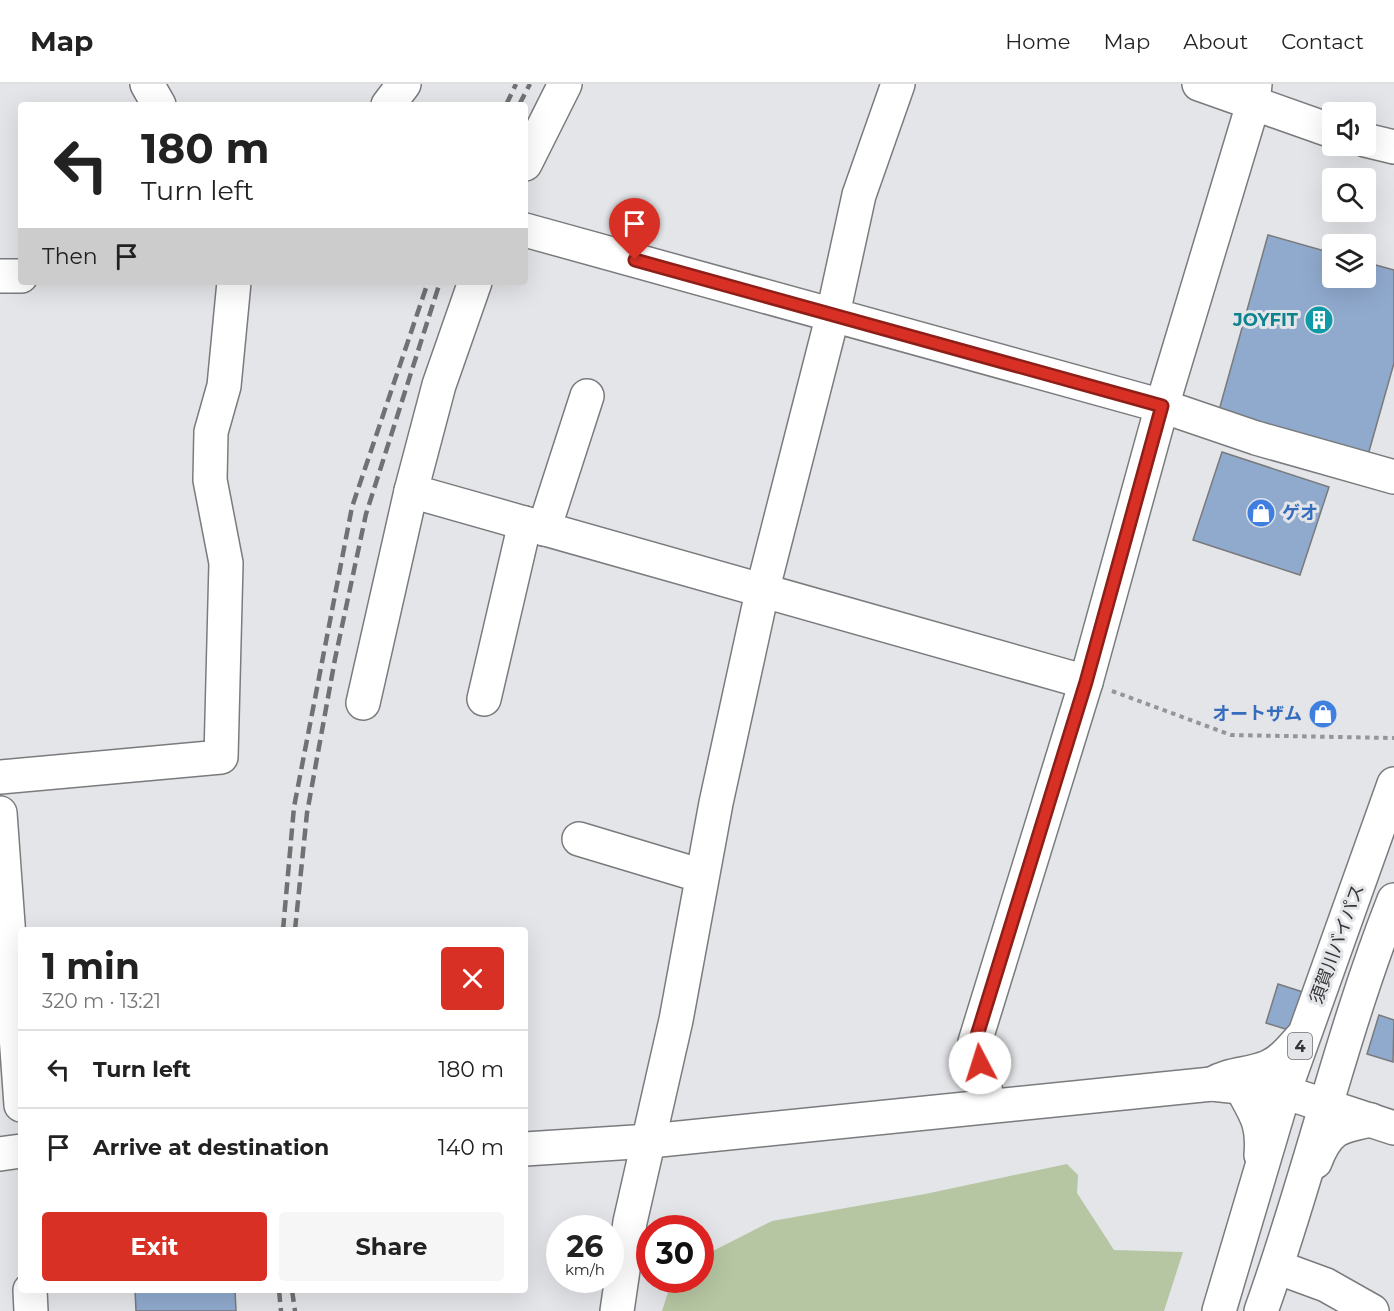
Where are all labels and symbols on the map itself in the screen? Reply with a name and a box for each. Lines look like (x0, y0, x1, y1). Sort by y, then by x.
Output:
pin (609, 198, 660, 260)
building icon: JOYFIT (1303, 304, 1335, 336)
place label: JOYFIT (1232, 309, 1299, 331)
shop icon: ゲオ (1245, 497, 1277, 529)
place label: ゲオ (1282, 502, 1318, 524)
shop icon: オートザム (1307, 698, 1339, 730)
place label: オートザム (1212, 703, 1302, 725)
street label: 須賀川バイパス (1305, 881, 1369, 1007)
position arrow (948, 1031, 1012, 1095)
road number: 4 (1288, 1033, 1312, 1059)
speed limit sign: 30 (636, 1215, 714, 1293)

